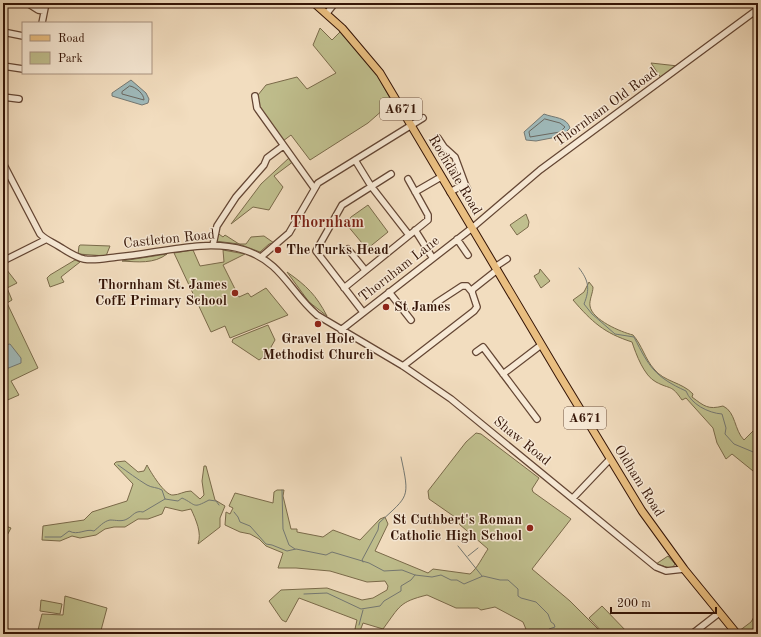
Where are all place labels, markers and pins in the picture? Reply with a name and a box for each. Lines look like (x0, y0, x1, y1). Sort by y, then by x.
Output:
place label: The Turks Head (286, 243, 389, 257)
marker: The Turks Head (273, 245, 283, 255)
place label: Thornham St. James CofE Primary School (95, 278, 227, 308)
marker: Thornham St. James CofE Primary School (230, 288, 240, 298)
place label: St James (394, 300, 450, 314)
marker: St James (381, 302, 391, 312)
marker: Gravel Hole Methodist Church (313, 319, 323, 329)
place label: Gravel Hole Methodist Church (262, 332, 374, 362)
place label: St Cuthbert's Roman Catholic High School (390, 513, 522, 543)
marker: St Cuthbert's Roman Catholic High School (525, 523, 535, 533)

